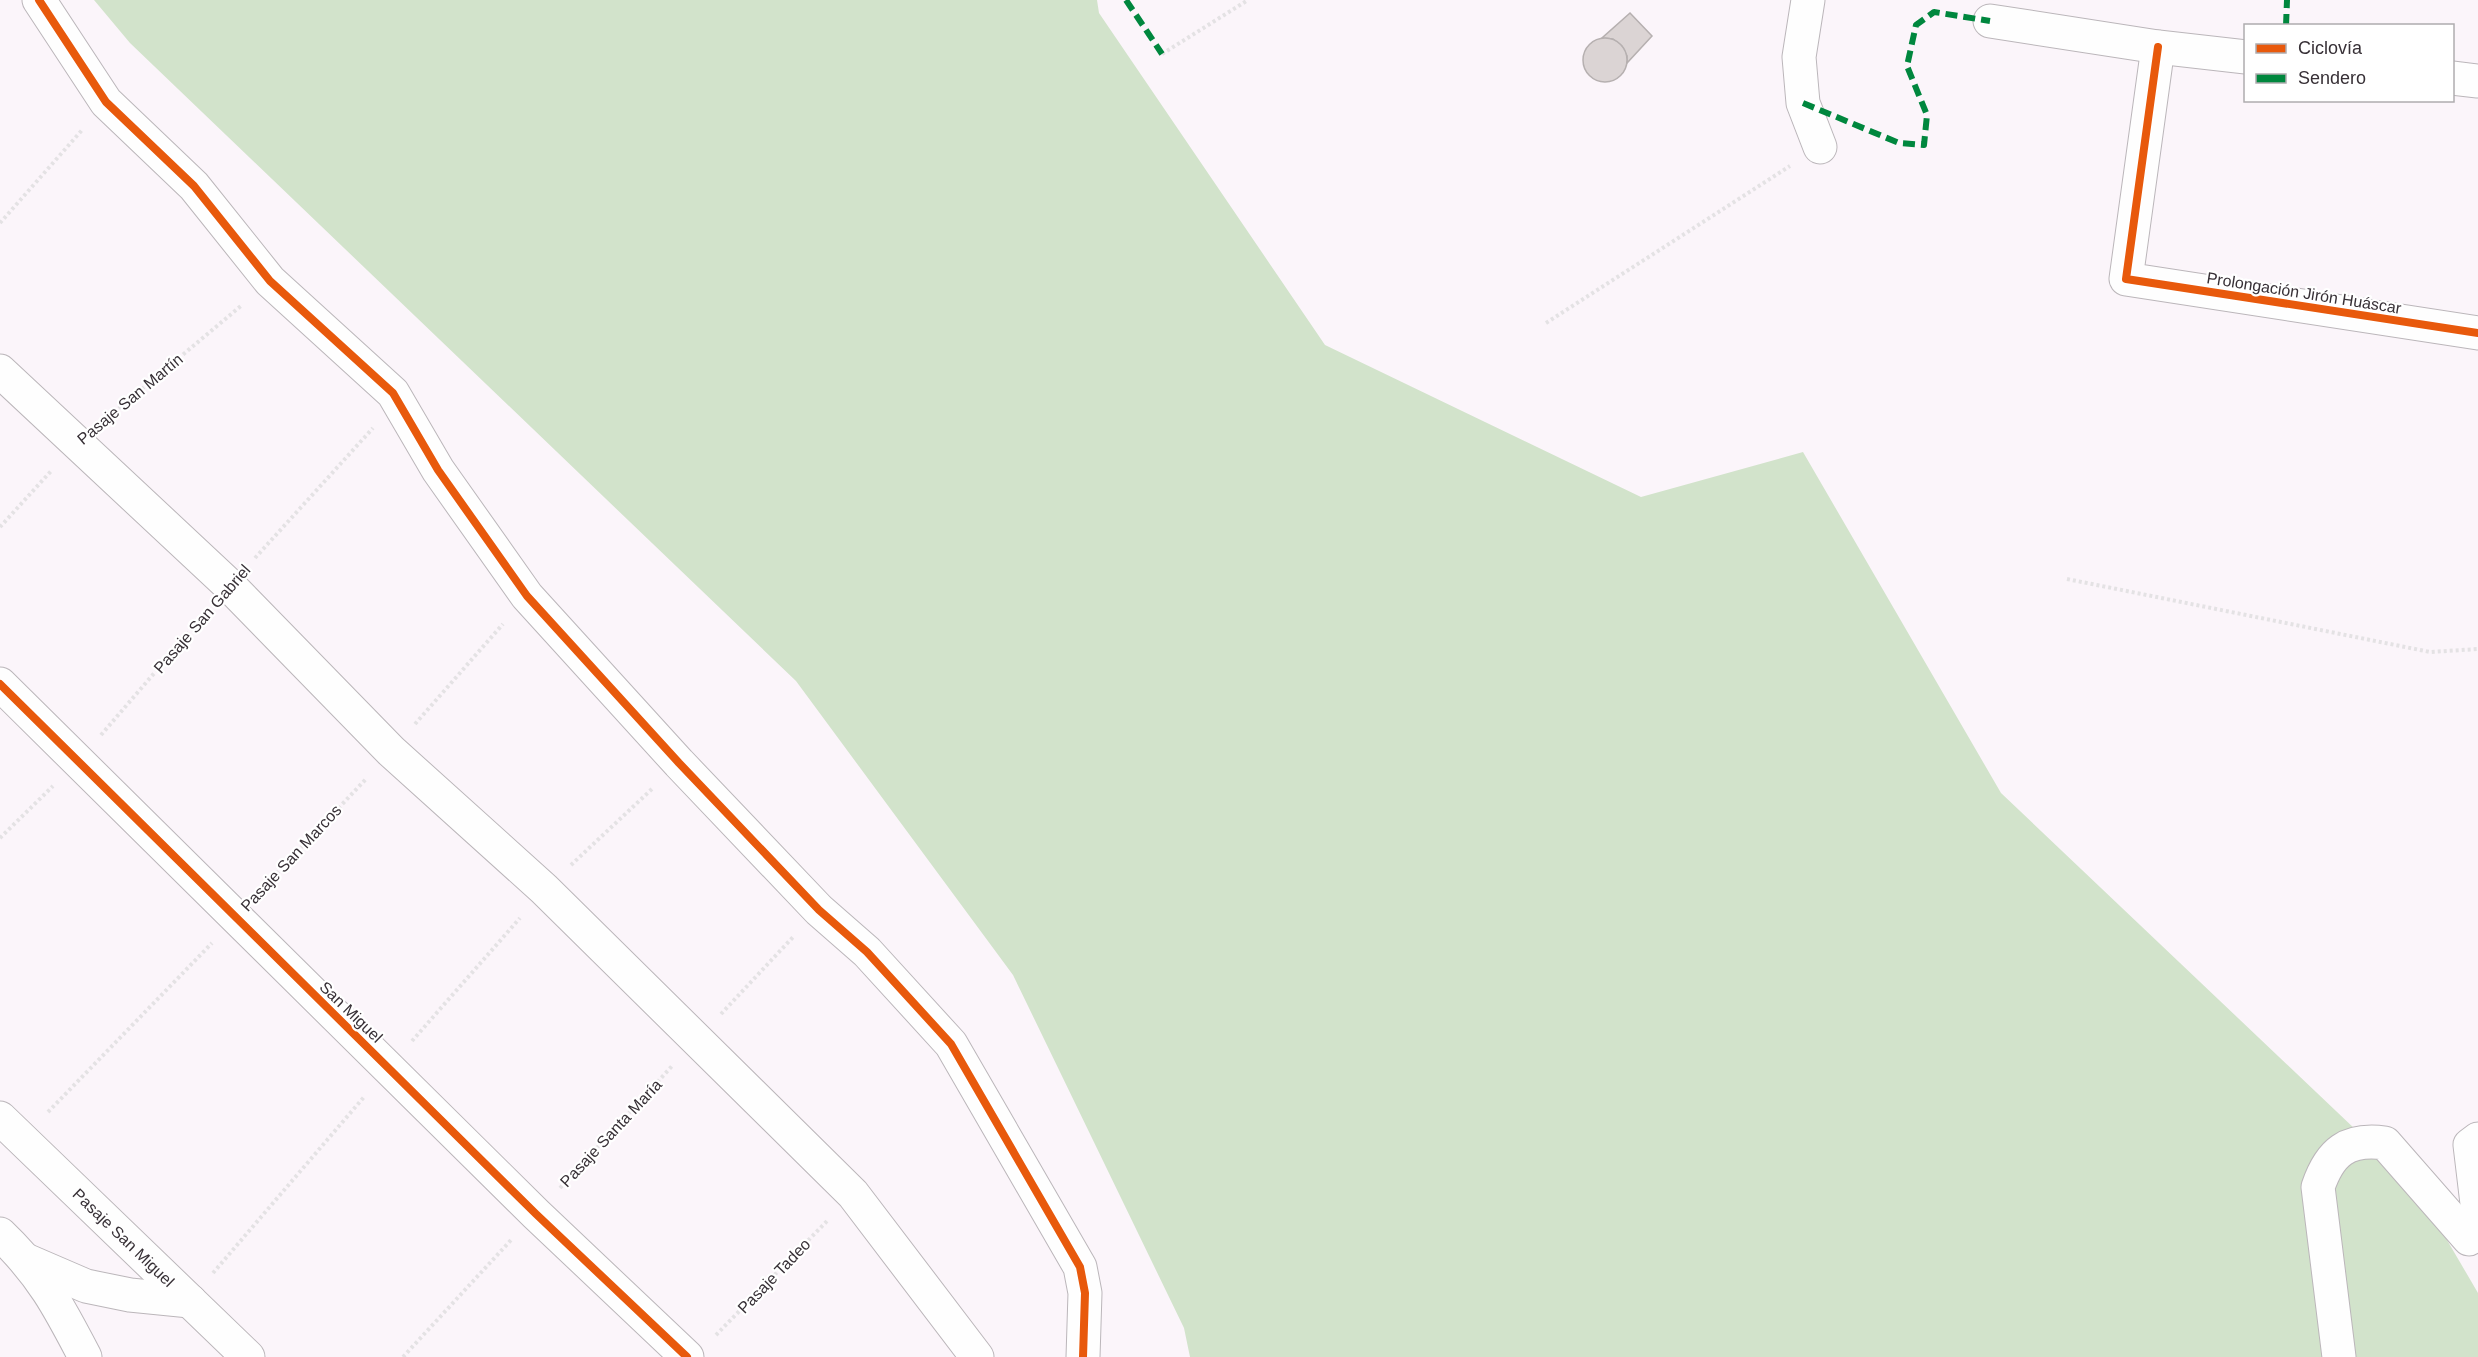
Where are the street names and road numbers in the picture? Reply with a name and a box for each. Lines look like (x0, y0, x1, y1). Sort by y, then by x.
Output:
street label: Prolongación Jirón Huáscar (2206, 269, 2403, 317)
street label: Pasaje San Martín (74, 350, 186, 448)
street label: Pasaje San Gabriel (150, 561, 254, 677)
street label: Pasaje San Marcos (237, 801, 345, 915)
street label: San Miguel (316, 978, 386, 1046)
street label: Pasaje Santa María (557, 1076, 665, 1190)
street label: Pasaje San Miguel (70, 1185, 178, 1290)
street label: Pasaje Tadeo (734, 1235, 814, 1317)

